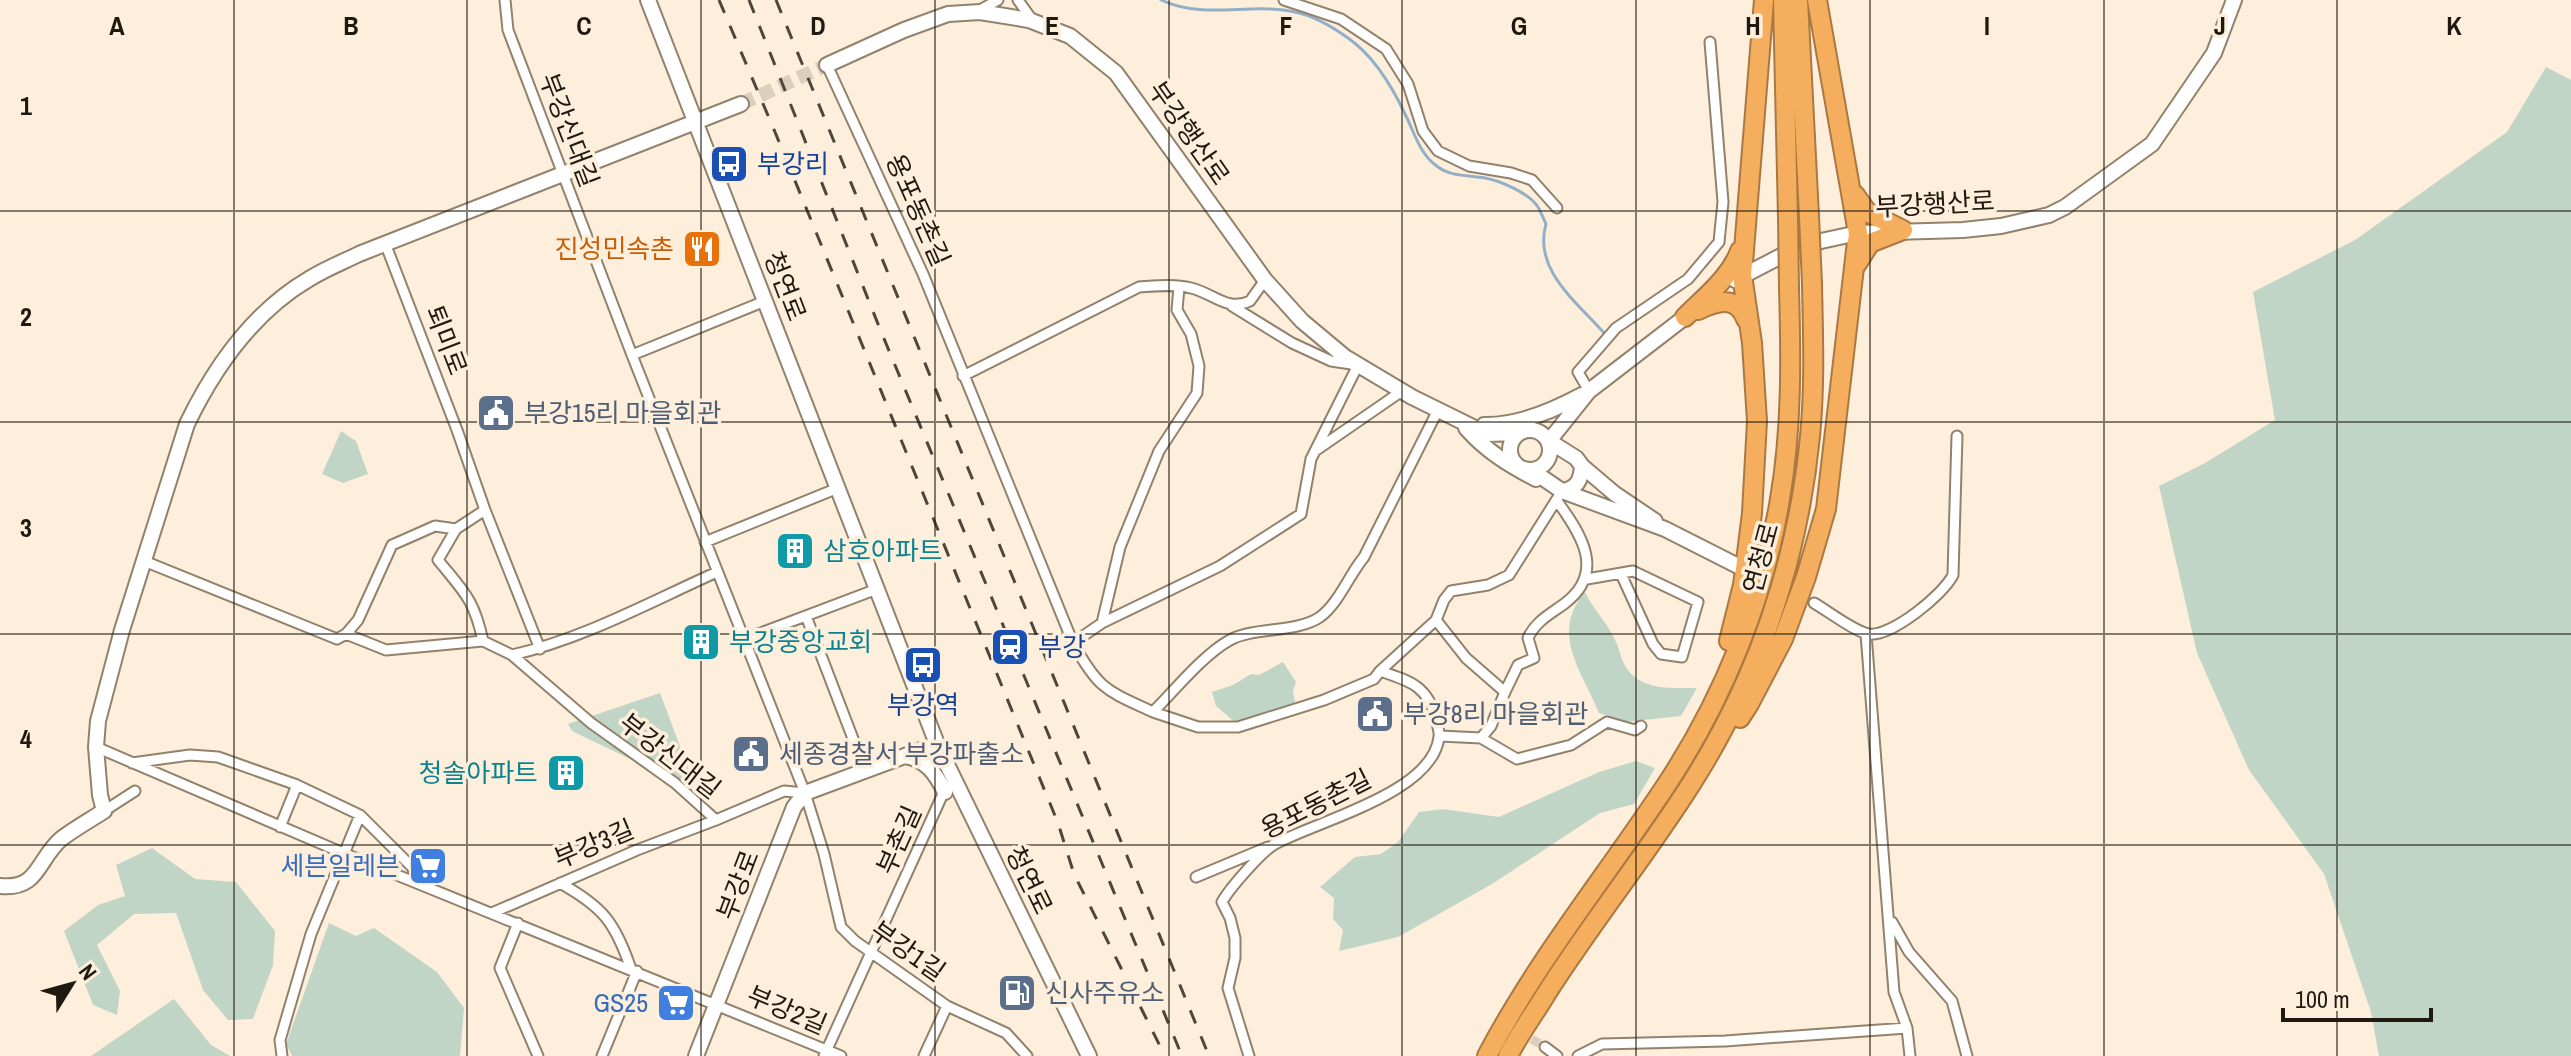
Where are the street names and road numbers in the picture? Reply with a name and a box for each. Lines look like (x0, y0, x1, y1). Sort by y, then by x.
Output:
street label: 부강신대길 (532, 68, 607, 192)
street label: 부강행산로 (1141, 74, 1238, 192)
street label: 용포동촌길 (878, 148, 959, 272)
street label: 부강행산로 (1874, 183, 1996, 224)
street label: 청연로 (756, 246, 815, 326)
street label: 퇴미로 (417, 300, 476, 380)
street label: 연청로 (1734, 519, 1787, 597)
street label: 부강신대길 (612, 705, 728, 806)
street label: 용포동촌길 (1255, 761, 1377, 846)
street label: 부촌길 (868, 800, 929, 880)
street label: 부강3길 (548, 811, 639, 876)
street label: 청연로 (998, 840, 1061, 920)
street label: 부강로 (708, 845, 767, 925)
street label: 부강1길 (864, 912, 953, 989)
street label: 부강2길 (742, 977, 833, 1042)

